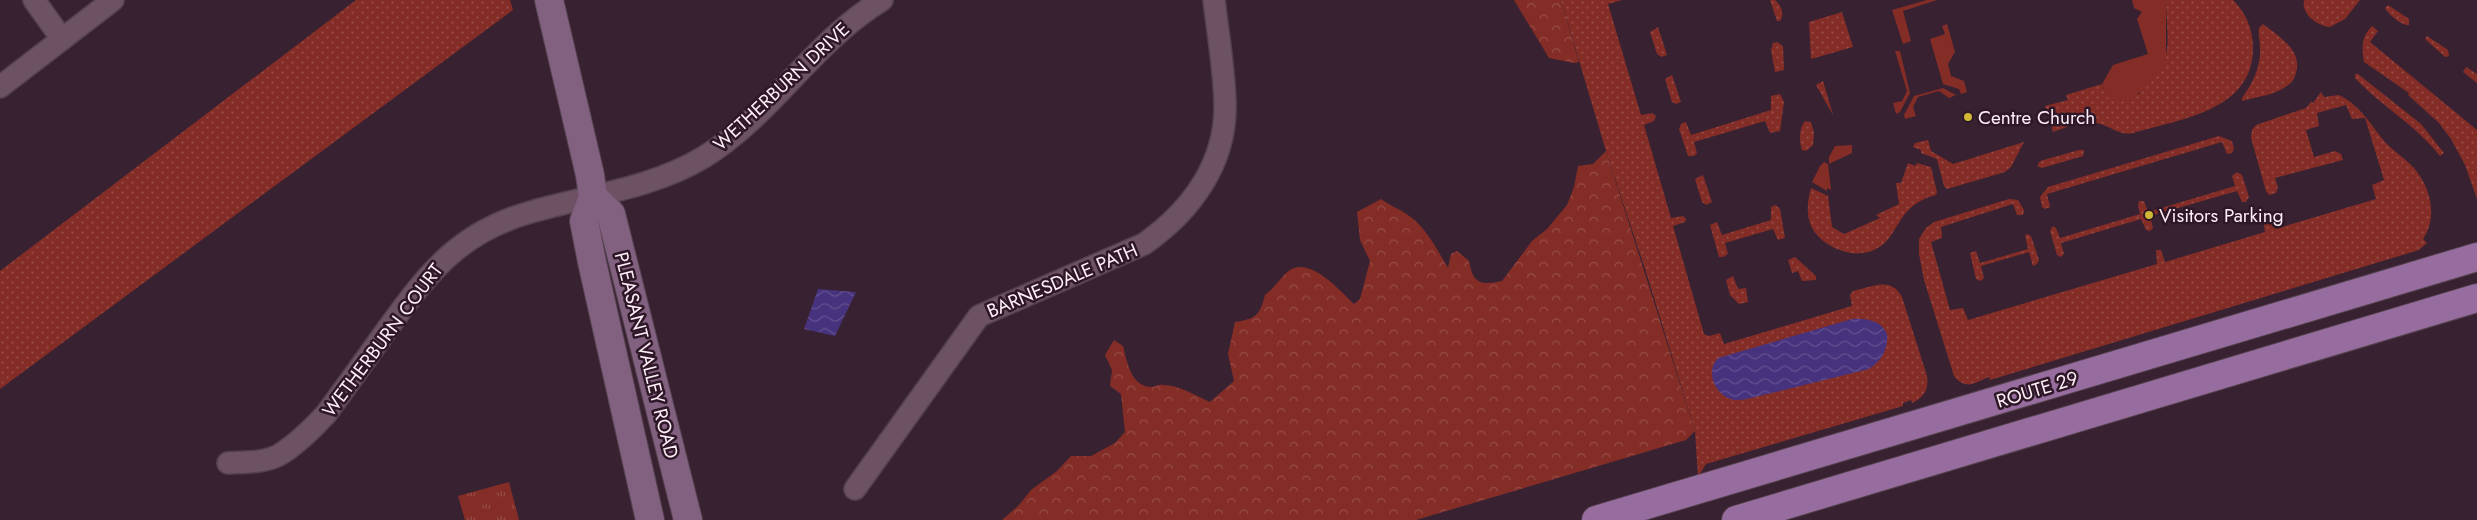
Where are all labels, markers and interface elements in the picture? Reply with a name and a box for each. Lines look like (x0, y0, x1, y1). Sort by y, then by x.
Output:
street label: WETHERBURN DRIVE (707, 16, 855, 157)
place label: Centre Church (1978, 104, 2095, 131)
marker: Centre Church (1962, 111, 1974, 123)
place label: Visitors Parking (2159, 202, 2284, 229)
marker: Visitors Parking (2143, 209, 2155, 221)
street label: BARNESDALE PATH (983, 237, 1142, 324)
street label: PLEASANT VALLEY ROAD (608, 249, 685, 461)
street label: WETHERBURN COURT (316, 258, 449, 423)
street label: ROUTE 29 (1993, 364, 2081, 415)

